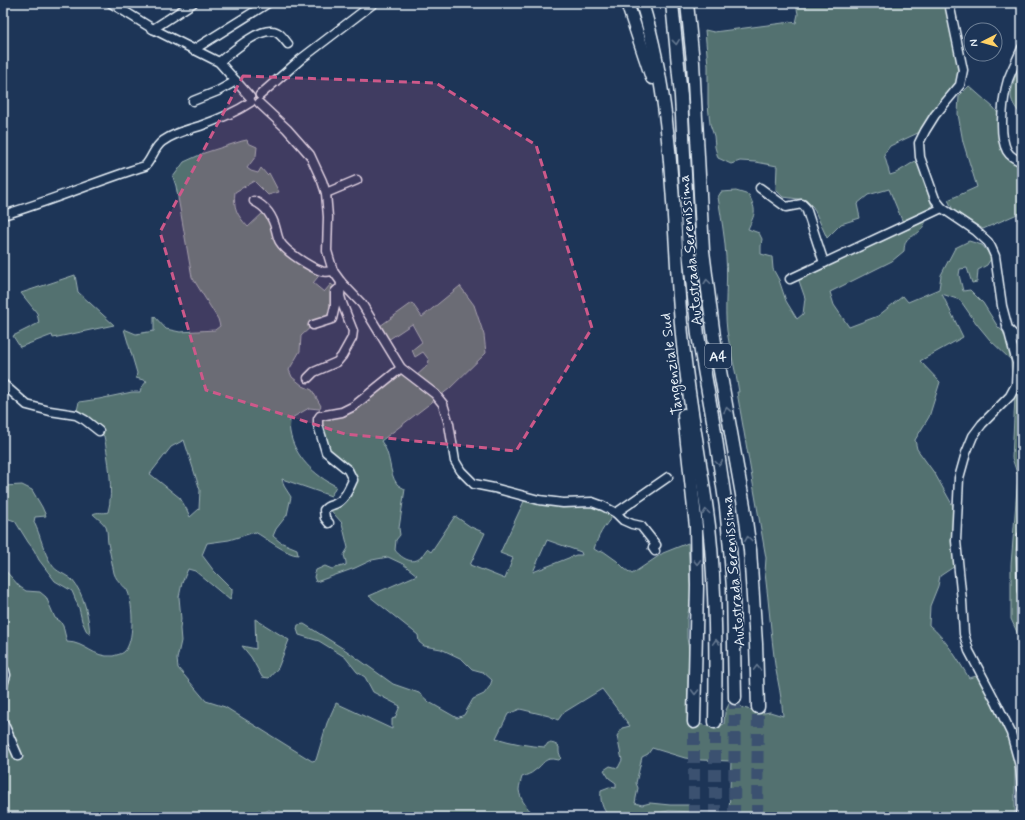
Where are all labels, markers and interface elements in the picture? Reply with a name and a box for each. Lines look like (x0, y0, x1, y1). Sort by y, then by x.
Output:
north arrow (963, 22, 1003, 62)
one-way arrow (671, 39, 680, 45)
text: N (967, 39, 981, 47)
street label: Autostrada Serenissima (674, 173, 708, 326)
one-way arrow (703, 279, 712, 285)
street label: Tangenziale Sud (656, 312, 689, 416)
road number: A4 (705, 344, 731, 368)
one-way arrow (723, 407, 732, 414)
one-way arrow (714, 460, 723, 466)
street label: Autostrada Serenissima (717, 494, 751, 647)
one-way arrow (702, 509, 711, 515)
one-way arrow (744, 536, 753, 542)
one-way arrow (693, 559, 701, 565)
one-way arrow (712, 638, 720, 644)
one-way arrow (753, 665, 761, 671)
one-way arrow (691, 689, 699, 695)

